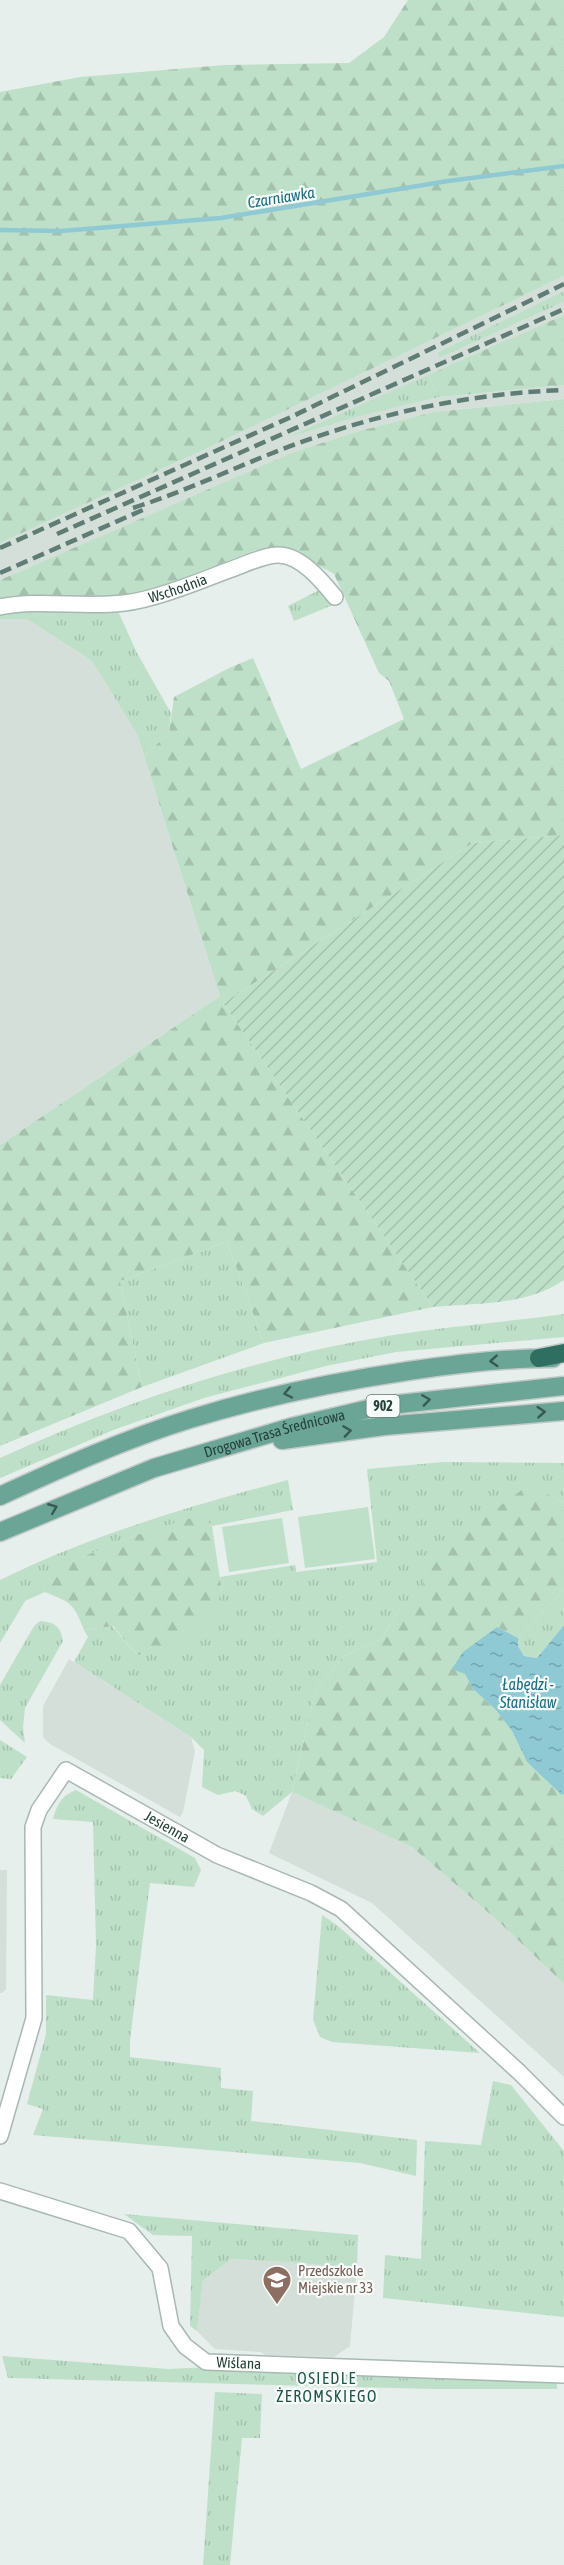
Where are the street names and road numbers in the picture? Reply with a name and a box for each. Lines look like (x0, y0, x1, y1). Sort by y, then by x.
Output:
street label: Wschodnia (146, 570, 209, 606)
road number: 902 (366, 1395, 400, 1417)
street label: Drogowa Trasa Średnicowa (202, 1406, 346, 1461)
street label: Jesienna (142, 1807, 193, 1846)
street label: Wiślana (216, 2353, 262, 2372)

